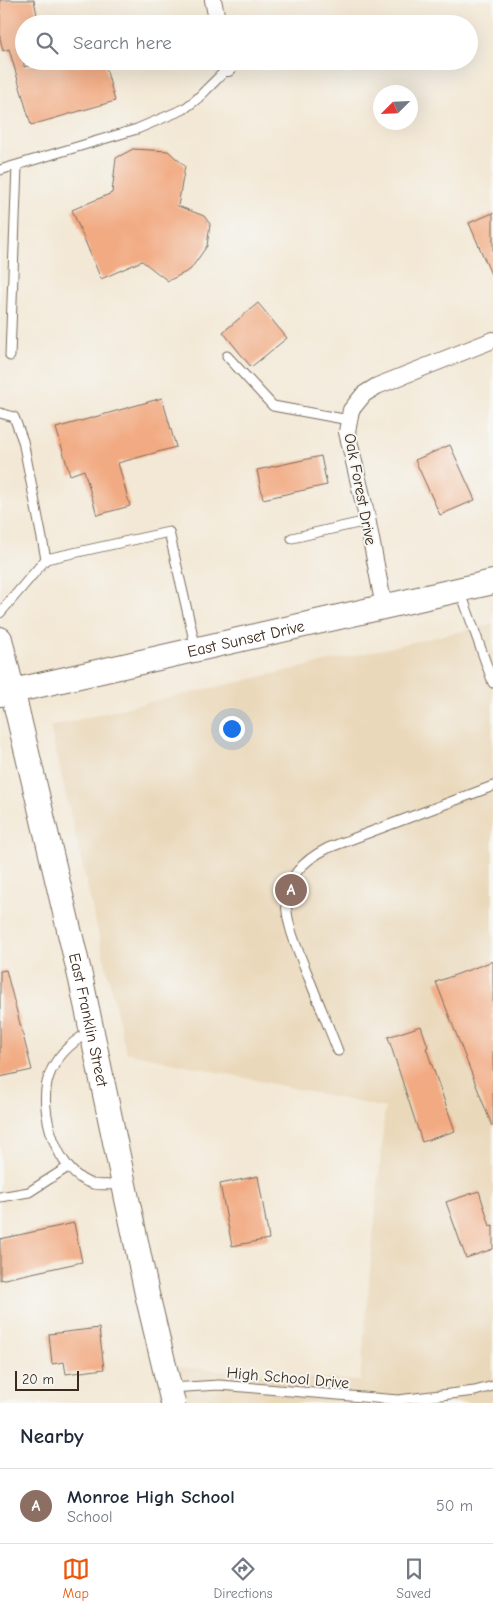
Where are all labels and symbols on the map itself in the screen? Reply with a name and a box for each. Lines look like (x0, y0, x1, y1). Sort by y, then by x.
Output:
north arrow (373, 85, 418, 130)
street label: Oak Forest Drive (340, 432, 380, 547)
street label: East Sunset Drive (186, 617, 306, 661)
your location (219, 716, 245, 742)
pin: A (275, 871, 307, 909)
street label: East Franklin Street (65, 951, 111, 1089)
street label: High School Drive (226, 1364, 350, 1392)
scale bar (15, 1368, 79, 1391)

